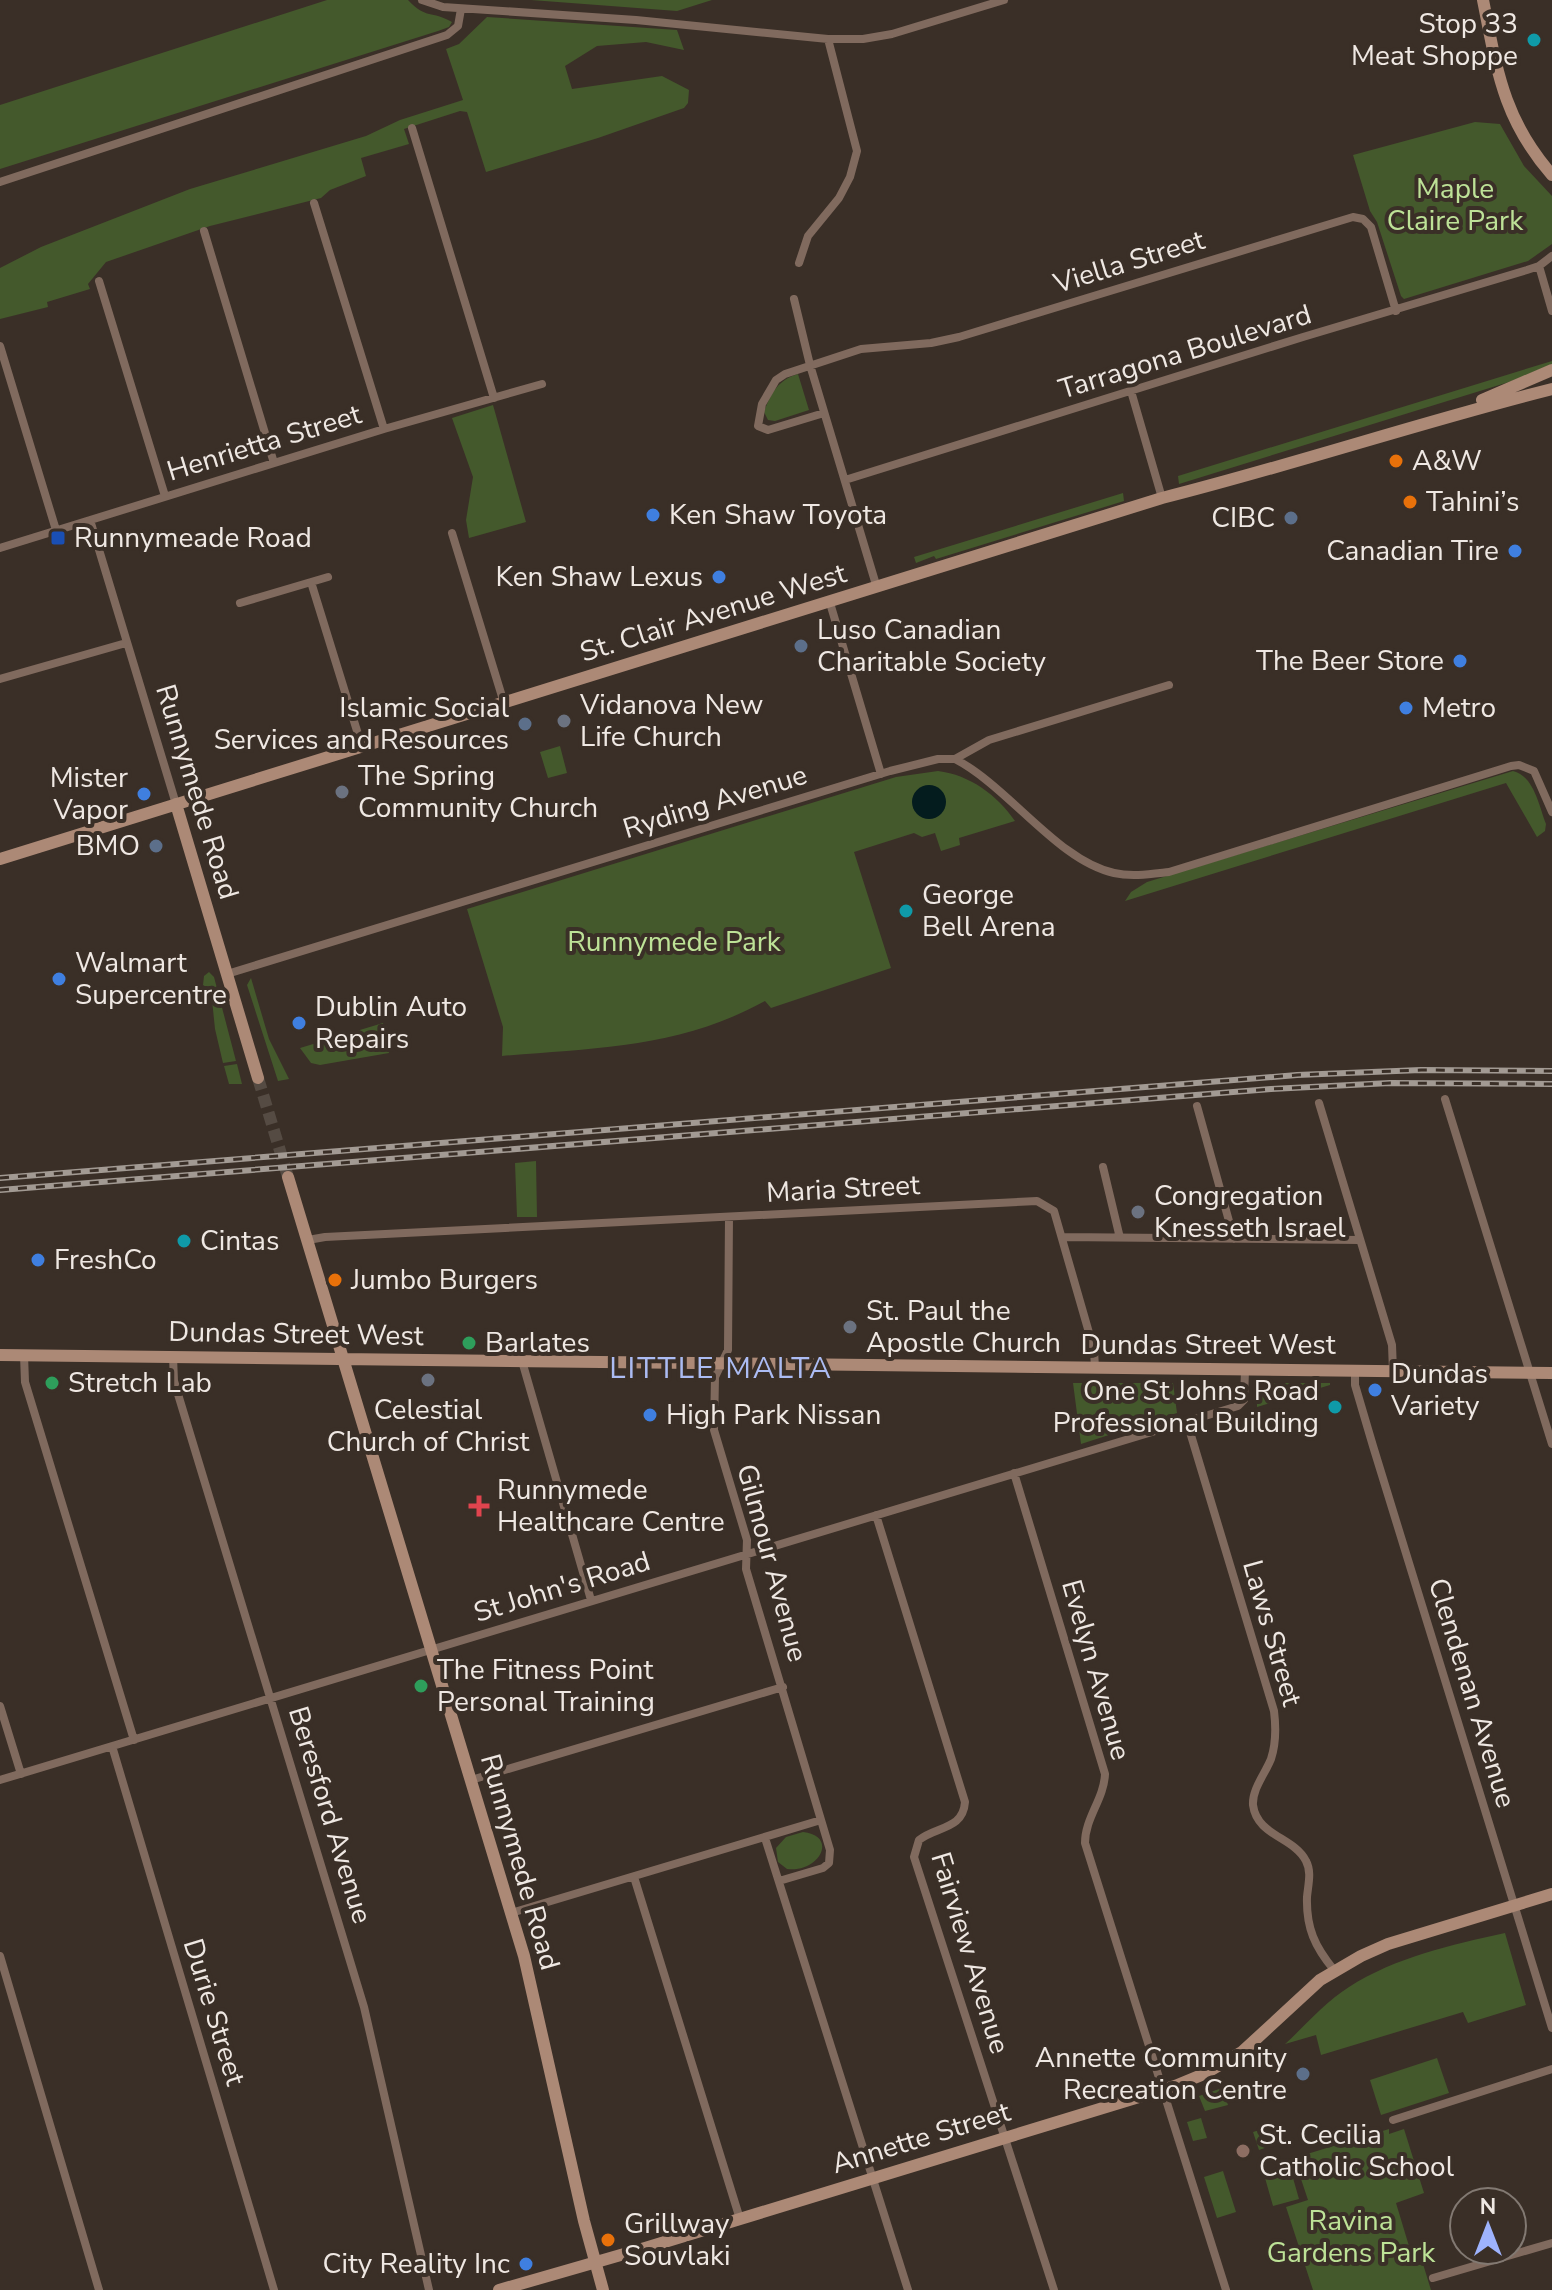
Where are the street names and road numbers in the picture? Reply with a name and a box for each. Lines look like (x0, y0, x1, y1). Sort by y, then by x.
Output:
street label: Viella Street (1048, 221, 1209, 303)
street label: Tarragona Boulevard (1054, 295, 1316, 409)
street label: Henrietta Street (162, 395, 366, 491)
street label: St. Clair Avenue West (575, 554, 851, 672)
street label: Runnymede Road (146, 680, 248, 904)
street label: Ryding Avenue (618, 756, 812, 848)
street label: Maria Street (765, 1166, 921, 1212)
street label: Dundas Street West (168, 1313, 424, 1355)
street label: Dundas Street West (1080, 1326, 1336, 1364)
street label: Gilmour Avenue (727, 1460, 817, 1666)
street label: St John's Road (469, 1542, 655, 1632)
street label: Laws Street (1233, 1556, 1311, 1711)
street label: Clendenan Avenue (1419, 1574, 1525, 1812)
street label: Evelyn Avenue (1052, 1575, 1140, 1765)
street label: Beresford Avenue (279, 1702, 381, 1928)
street label: Runnymede Road (471, 1750, 569, 1974)
street label: Fairview Avenue (921, 1848, 1019, 2058)
street label: Durie Street (174, 1934, 254, 2090)
street label: Annette Street (827, 2093, 1015, 2183)

